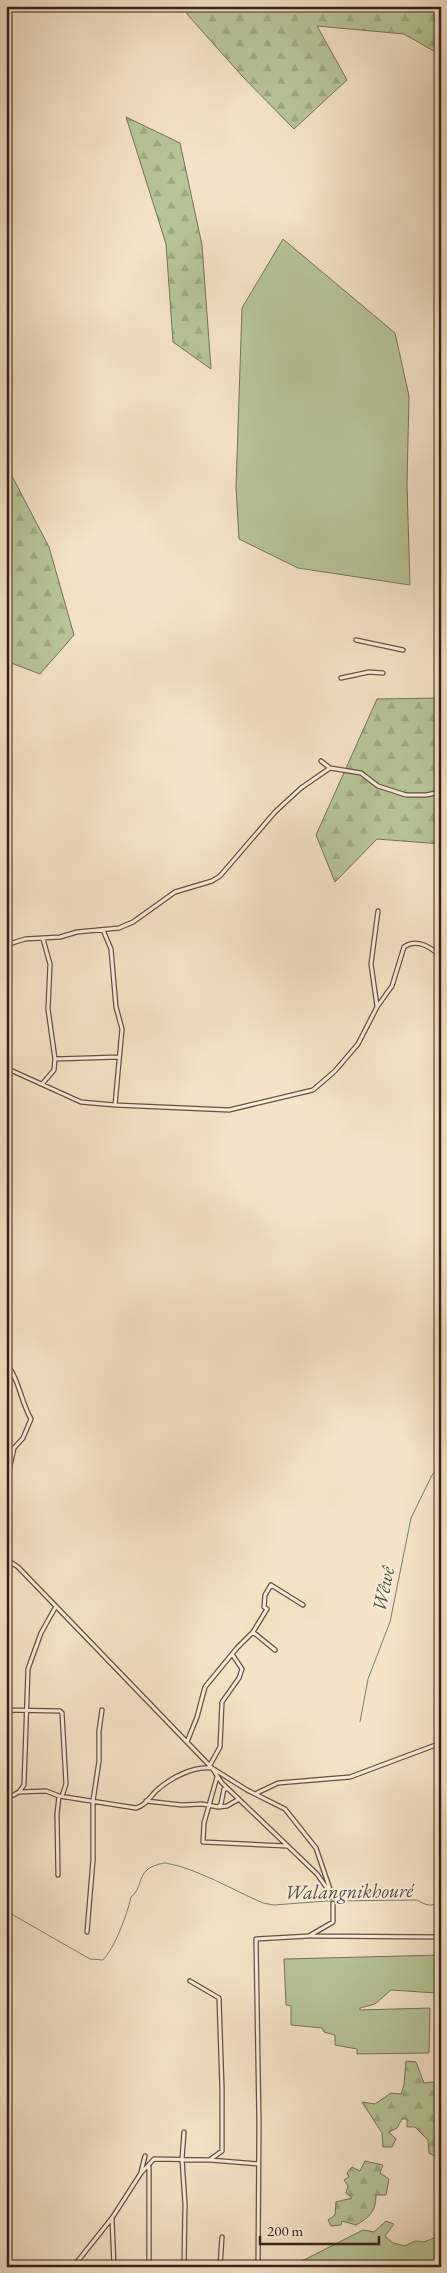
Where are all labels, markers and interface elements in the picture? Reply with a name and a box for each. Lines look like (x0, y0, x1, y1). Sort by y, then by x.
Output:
water label: Wêwê (366, 1563, 400, 1614)
water label: Walangnikhouré (284, 1877, 416, 1905)
scale bar (260, 2213, 378, 2245)
text: 200 m (267, 2221, 304, 2240)

